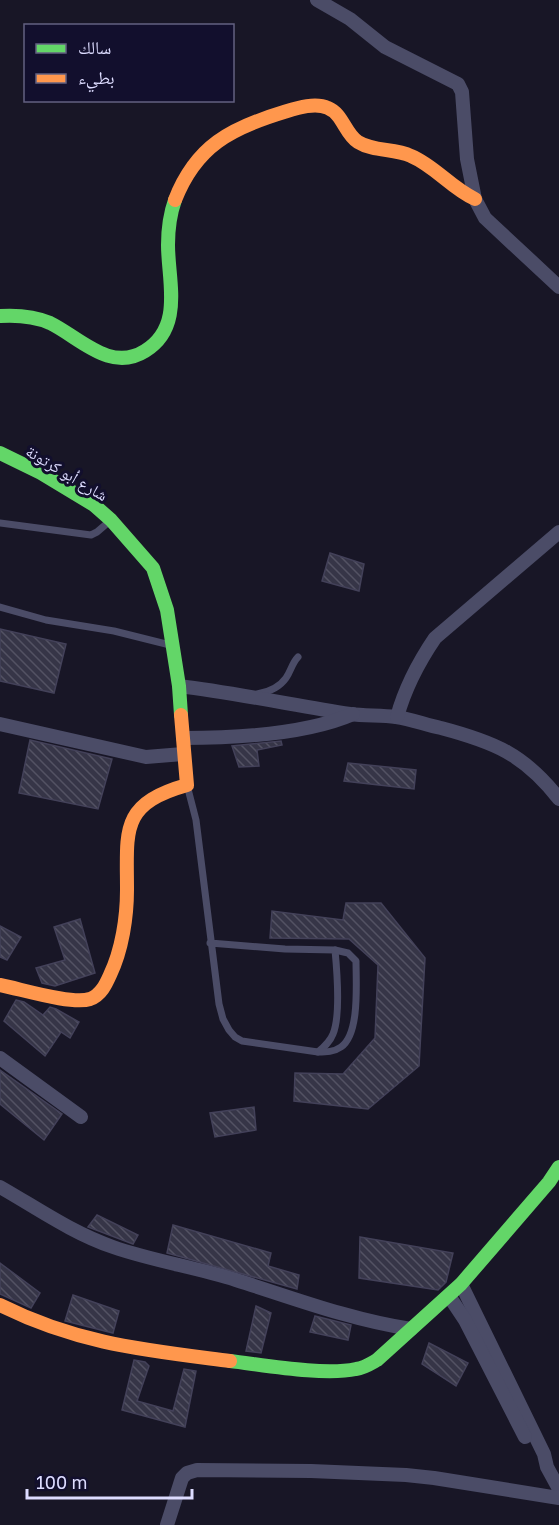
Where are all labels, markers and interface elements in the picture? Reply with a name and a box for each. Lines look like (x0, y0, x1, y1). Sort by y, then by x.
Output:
legend (24, 24, 234, 102)
text: سالك (78, 36, 111, 58)
text: بطيء (78, 66, 115, 93)
street label: شارع أبو كرتونة (22, 441, 112, 506)
scale bar (27, 1462, 192, 1500)
text: 100 m (36, 1471, 87, 1493)

